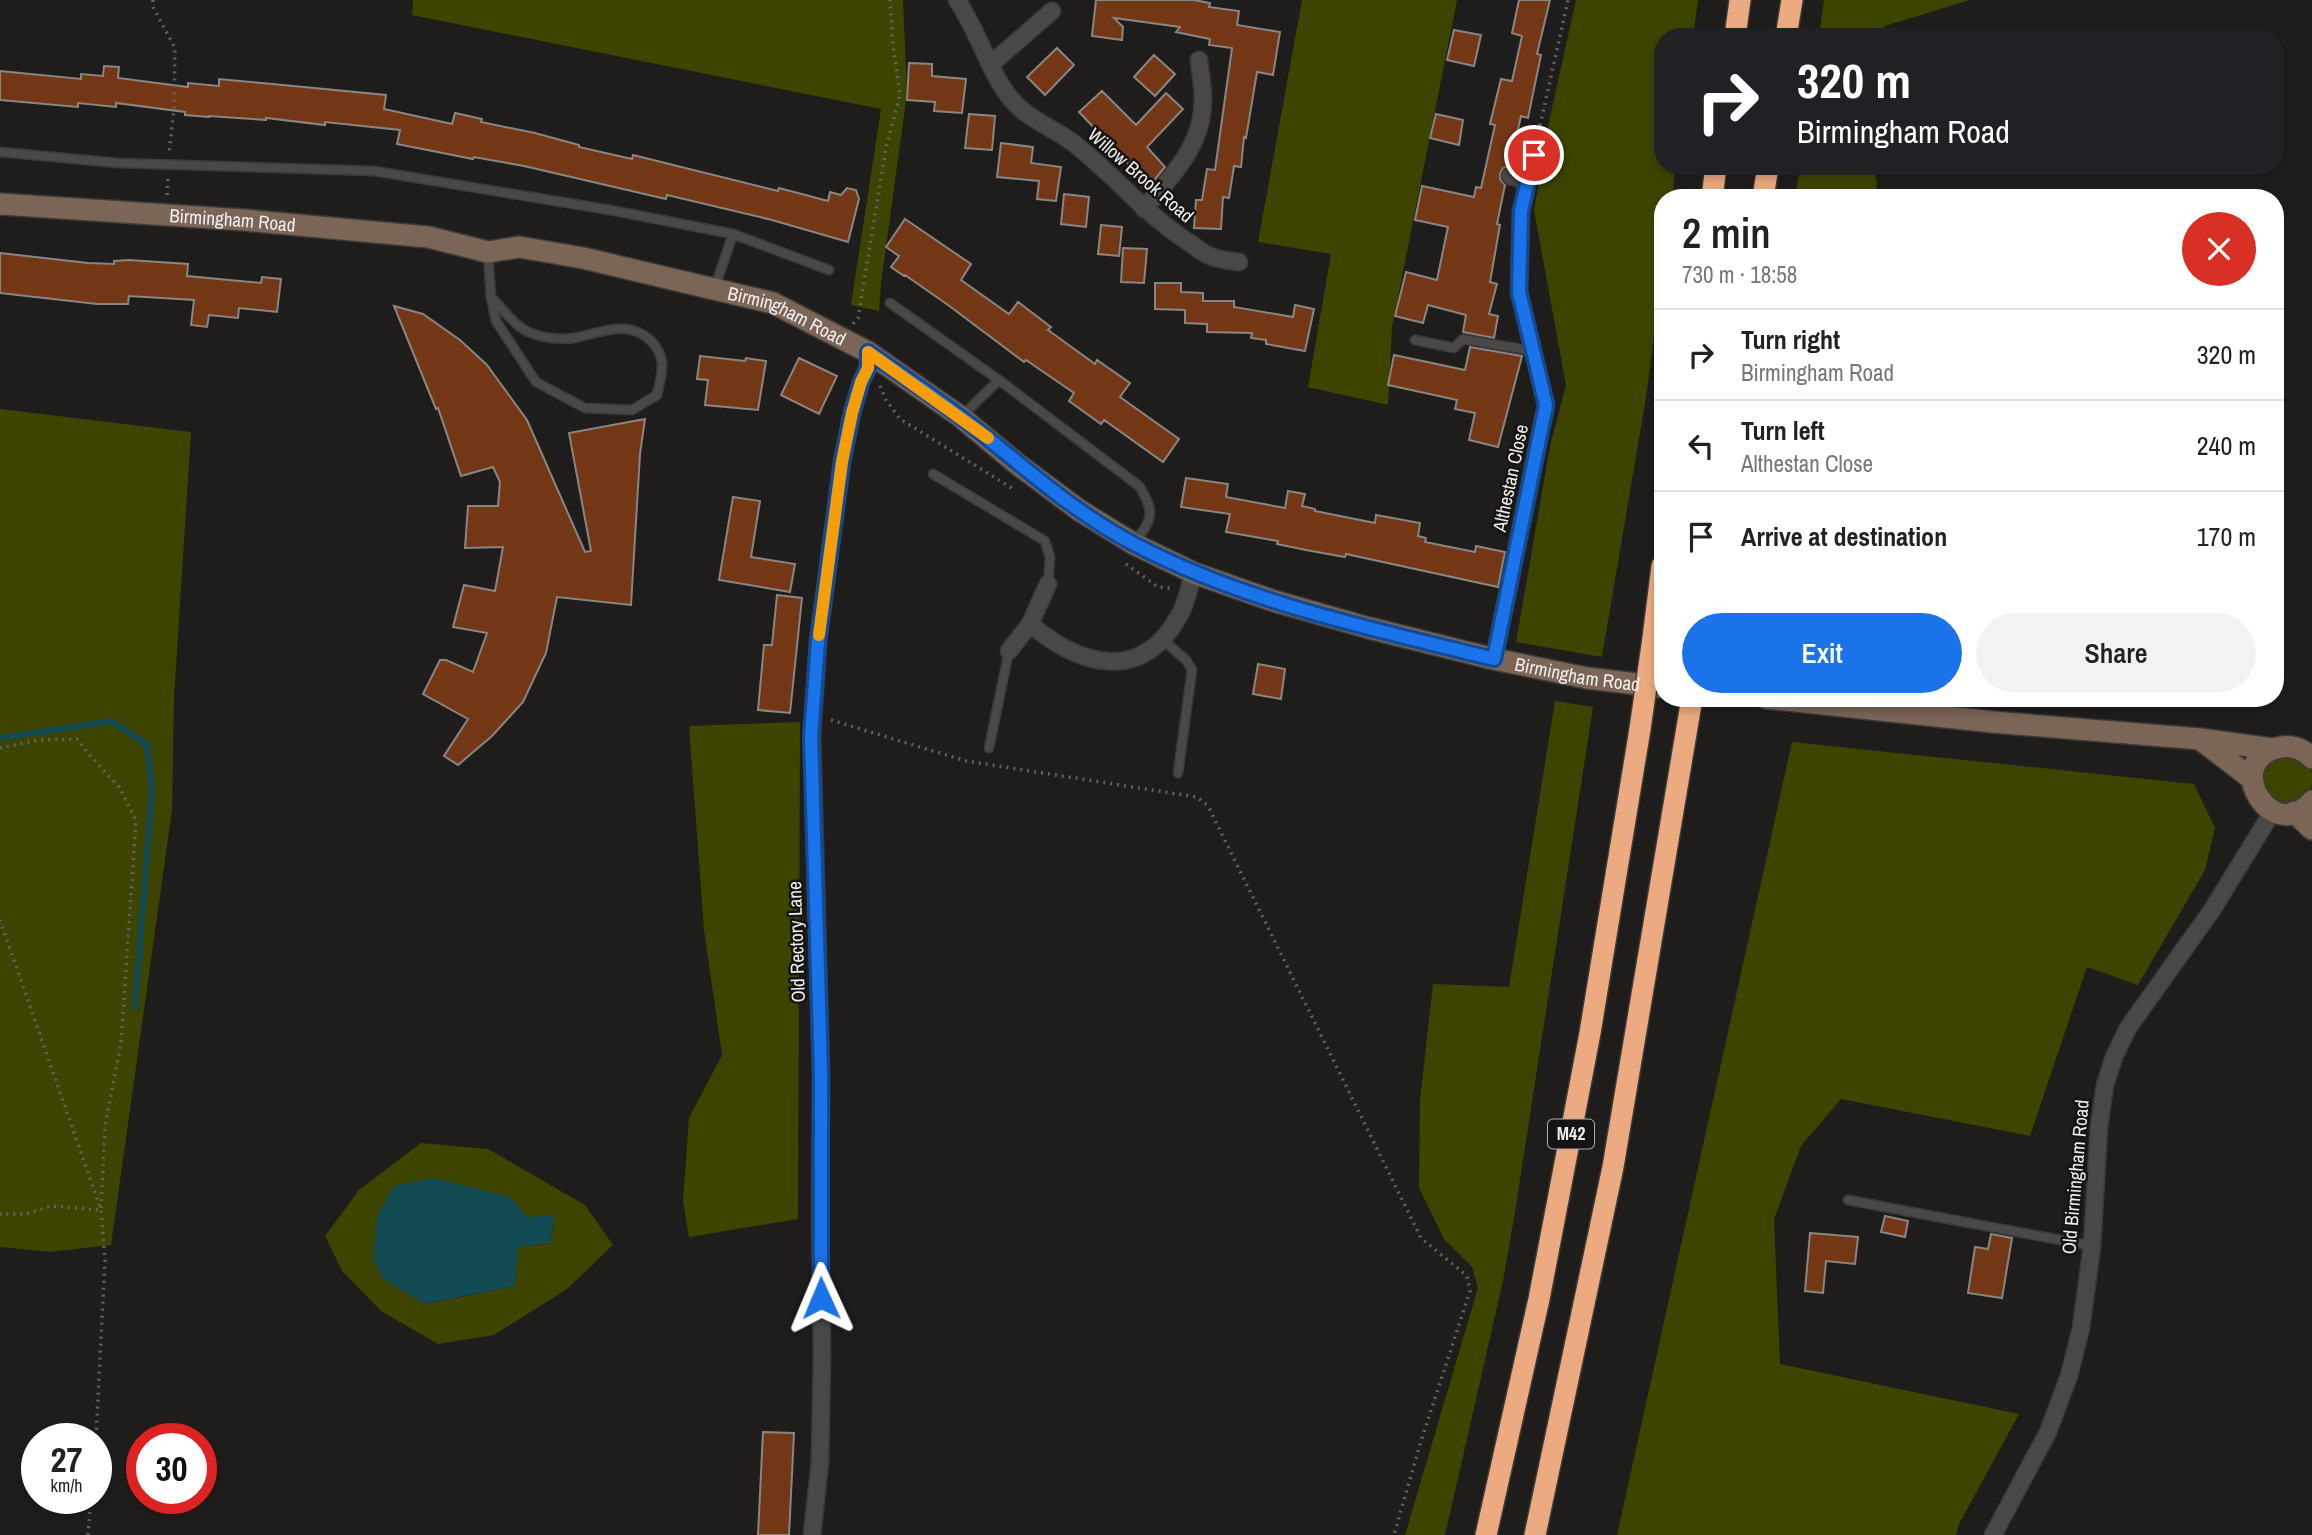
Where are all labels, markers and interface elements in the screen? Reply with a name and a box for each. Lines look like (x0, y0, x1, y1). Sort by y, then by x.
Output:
text: 320 m (1797, 47, 1911, 113)
icon: right (1682, 56, 1773, 147)
text: Birmingham Road (1797, 110, 2010, 153)
street label: Willow Brook Road (1082, 122, 1200, 228)
pin (1504, 125, 1564, 185)
icon: arrive (1515, 136, 1553, 174)
street label: Birmingham Road (169, 202, 297, 238)
text: 2 min (1682, 205, 1771, 261)
button: close (2182, 212, 2256, 286)
text: 730 m · 18:58 (1682, 259, 1797, 290)
street label: Birmingham Road (725, 280, 851, 351)
text: Turn right (1741, 322, 1840, 357)
icon: right (1682, 336, 1720, 374)
text: 320 m (2197, 337, 2256, 372)
text: Birmingham Road (1741, 357, 1894, 388)
text: Turn left (1741, 413, 1825, 448)
street label: Althestan Close (1486, 422, 1534, 535)
icon: left (1682, 427, 1720, 465)
text: 240 m (2197, 428, 2256, 463)
text: Althestan Close (1741, 448, 1873, 479)
icon: arrive (1682, 518, 1720, 556)
text: Arrive at destination (1741, 519, 1947, 554)
text: 170 m (2197, 519, 2256, 554)
button: Exit (1682, 613, 1962, 693)
button: Share (1976, 613, 2256, 693)
street label: Birmingham Road (1513, 651, 1642, 697)
street label: Old Rectory Lane (781, 881, 811, 1003)
street label: Old Birmingham Road (2055, 1099, 2095, 1255)
road number: M42 (1548, 1120, 1594, 1148)
position arrow (784, 1261, 858, 1335)
speed limit sign: 30 (126, 1423, 217, 1514)
text: 27 (51, 1436, 82, 1483)
text: km/h (51, 1473, 83, 1498)

